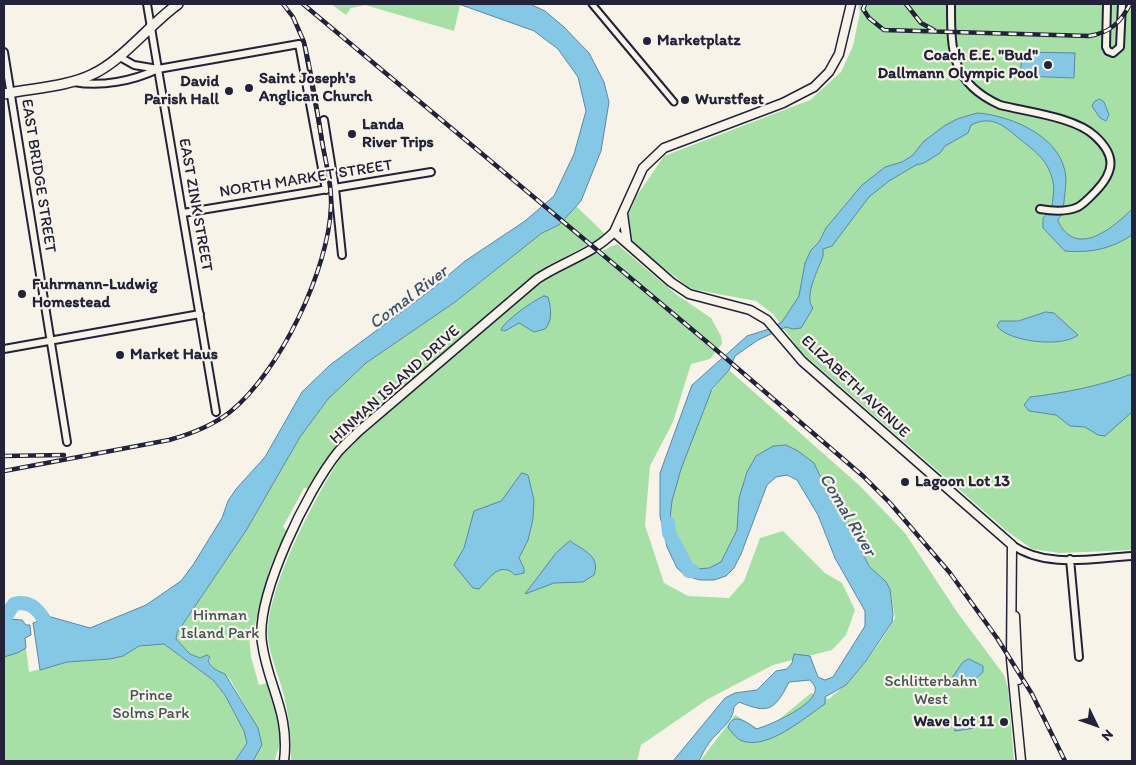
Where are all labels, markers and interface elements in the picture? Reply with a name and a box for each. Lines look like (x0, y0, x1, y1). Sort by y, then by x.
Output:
place label: Marketplatz (657, 31, 741, 51)
marker: Marketplatz (641, 35, 653, 47)
place label: Coach E.E. "Bud" Dallmann Olympic Pool (877, 46, 1038, 84)
marker: Coach E.E. "Bud" Dallmann Olympic Pool (1042, 59, 1054, 71)
place label: Saint Joseph's Anglican Church (259, 69, 372, 107)
place label: David Parish Hall (144, 72, 219, 110)
marker: Saint Joseph's Anglican Church (243, 82, 255, 94)
marker: David Parish Hall (223, 85, 235, 97)
place label: Wurstfest (695, 90, 764, 110)
marker: Wurstfest (679, 94, 691, 106)
street label: EAST BRIDGE STREET (16, 98, 60, 254)
place label: Landa River Trips (362, 115, 434, 153)
marker: Landa River Trips (346, 128, 358, 140)
street label: EAST ZINK STREET (174, 137, 216, 273)
street label: NORTH MARKET STREET (218, 156, 394, 202)
water label: Comal River (365, 261, 453, 335)
place label: Fuhrmann-Ludwig Homestead (32, 275, 158, 313)
marker: Fuhrmann-Ludwig Homestead (16, 288, 28, 300)
street label: HINMAN ISLAND DRIVE (326, 322, 464, 448)
street label: ELIZABETH AVENUE (797, 332, 913, 442)
place label: Market Haus (130, 345, 218, 365)
marker: Market Haus (114, 349, 126, 361)
water label: Comal River (814, 470, 880, 560)
place label: Lagoon Lot 13 (915, 472, 1010, 492)
marker: Lagoon Lot 13 (899, 476, 911, 488)
park label: Hinman Island Park (181, 606, 259, 644)
park label: Schlitterbahn West (885, 672, 977, 710)
park label: Prince Solms Park (113, 686, 189, 724)
north arrow (1071, 700, 1121, 750)
place label: Wave Lot 11 (913, 712, 994, 732)
marker: Wave Lot 11 (998, 716, 1010, 728)
text: N (1098, 726, 1117, 745)

